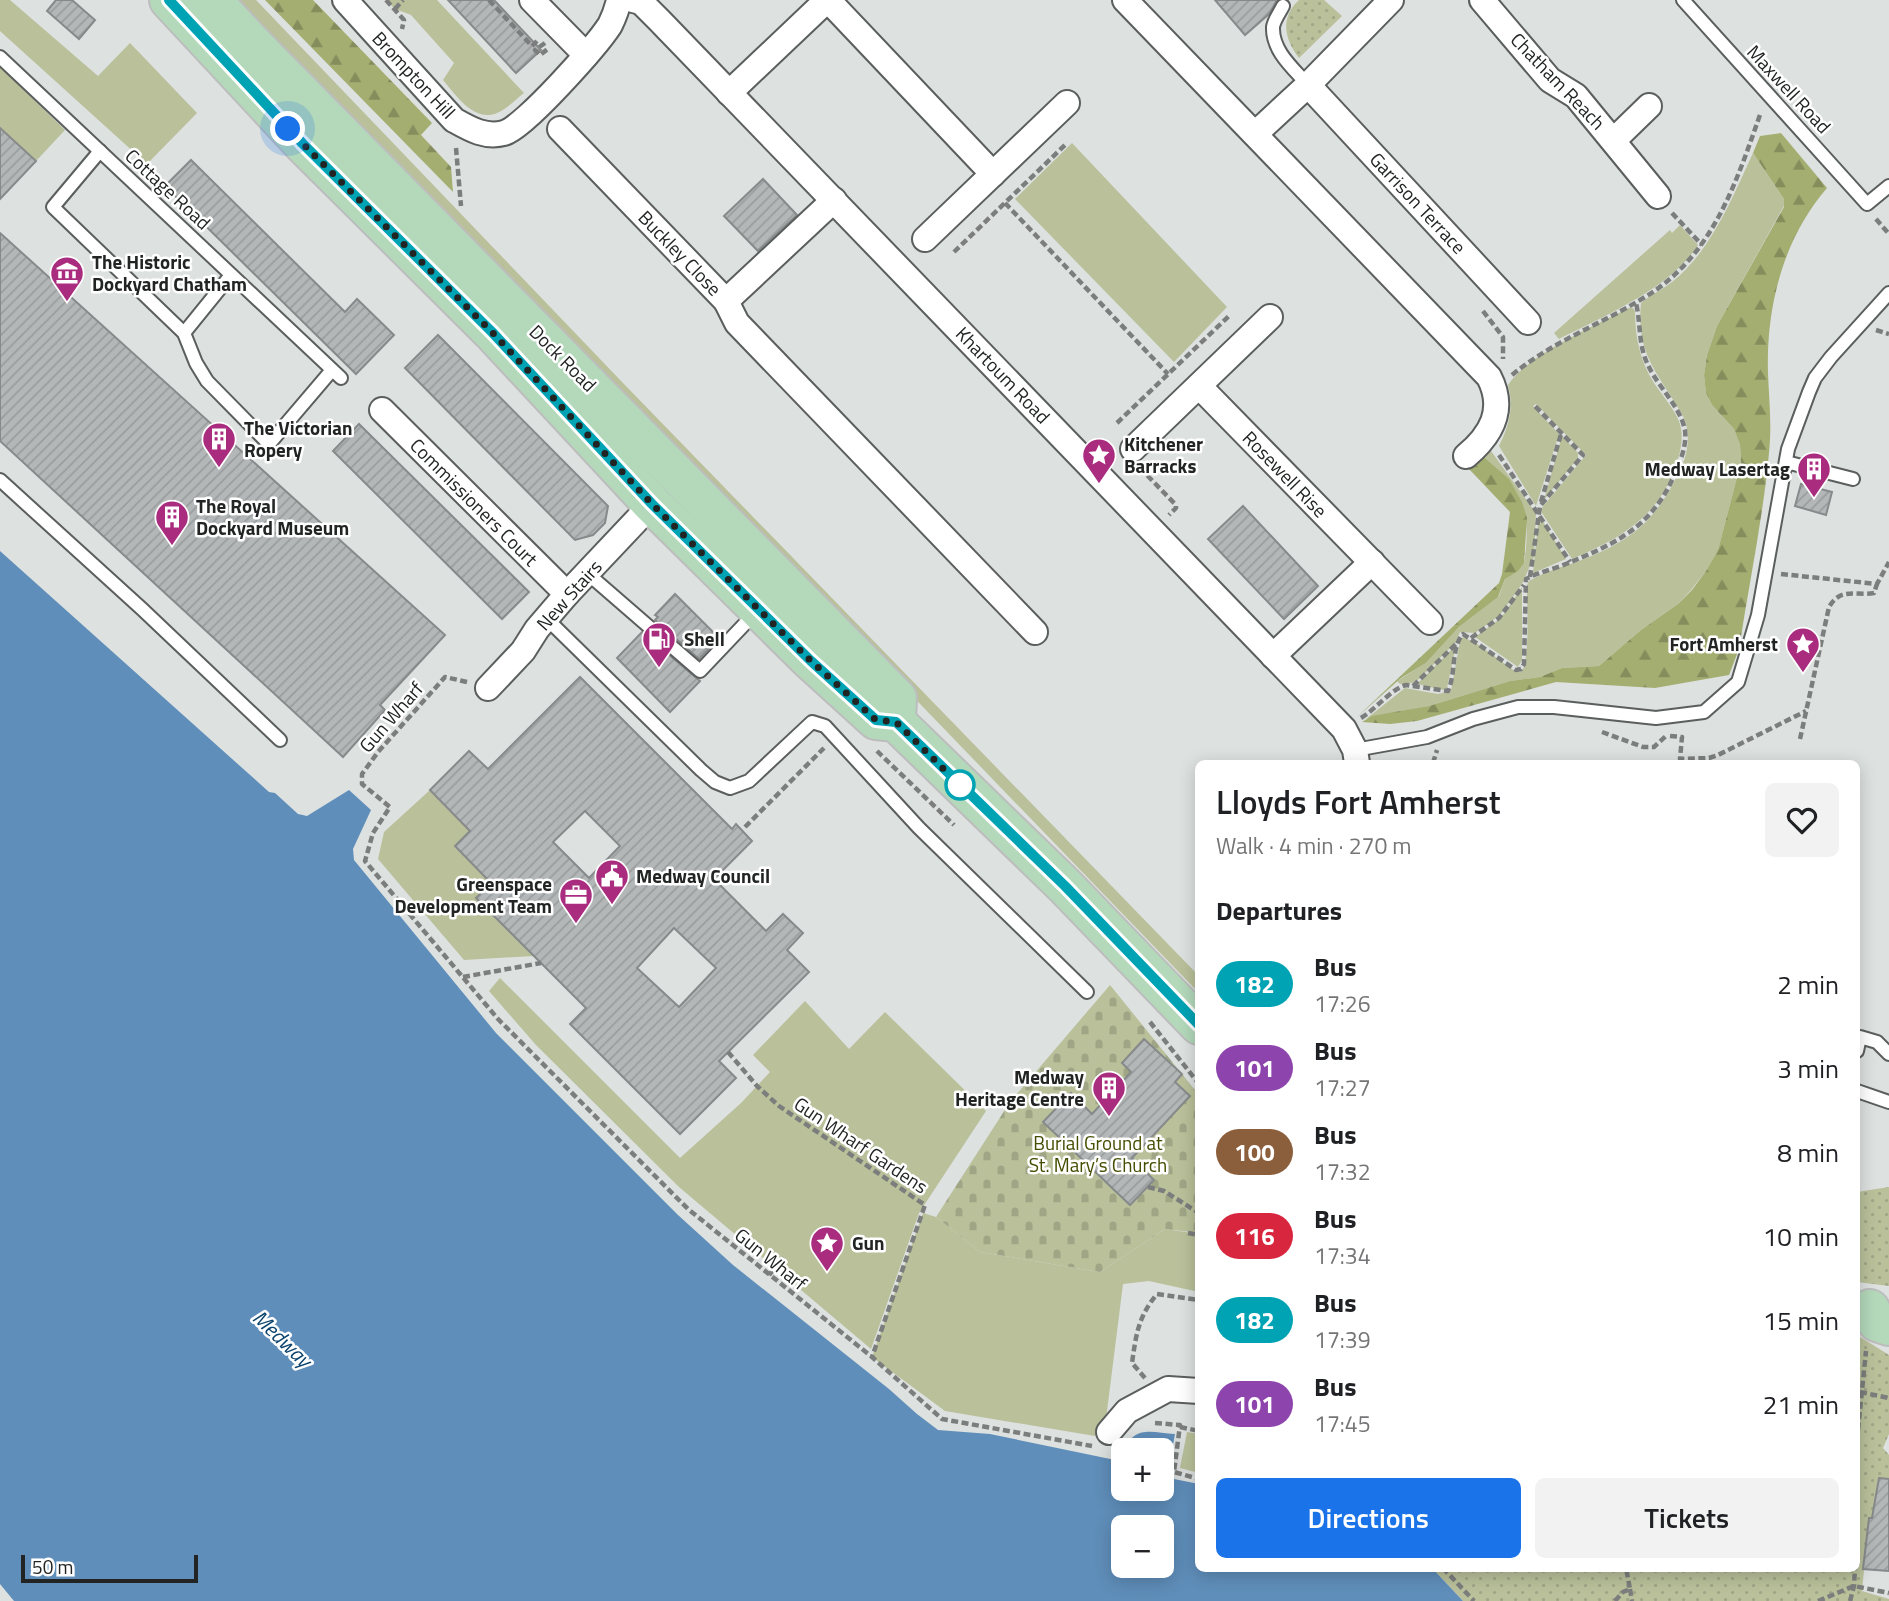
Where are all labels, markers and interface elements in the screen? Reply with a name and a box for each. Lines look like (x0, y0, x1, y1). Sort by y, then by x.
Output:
street label: Brompton Hill (366, 24, 463, 125)
street label: Chatham Reach (1504, 25, 1612, 136)
street label: Maxwell Road (1741, 38, 1838, 140)
your location (270, 111, 305, 146)
street label: Cottage Road (119, 141, 218, 236)
street label: Garrison Terrace (1363, 145, 1473, 260)
street label: Buckley Close (632, 203, 729, 302)
place label: The Historic Dockyard Chatham (92, 247, 247, 298)
museum icon: The Historic Dockyard Chatham (48, 254, 86, 303)
street label: Dock Road (523, 317, 604, 398)
street label: Khartoum Road (949, 320, 1057, 430)
place label: The Victorian Ropery (244, 413, 352, 464)
building icon: The Victorian Ropery (200, 420, 238, 469)
street label: Rosewell Rise (1236, 424, 1334, 524)
place label: Kitchener Barracks (1124, 429, 1203, 480)
street label: Commissioners Court (404, 431, 545, 573)
place icon: Kitchener Barracks (1080, 436, 1118, 485)
building icon: Medway Lasertag (1795, 450, 1833, 499)
place label: Medway Lasertag (1645, 454, 1790, 483)
place label: The Royal Dockyard Museum (196, 491, 349, 542)
building icon: The Royal Dockyard Museum (153, 498, 191, 547)
street label: New Stairs (529, 553, 609, 637)
fuel station icon: Shell (640, 620, 678, 669)
place label: Shell (684, 624, 725, 653)
place icon: Fort Amherst (1784, 625, 1822, 674)
place label: Fort Amherst (1669, 629, 1778, 658)
street label: Gun Wharf (352, 674, 430, 758)
unlabelled marker (945, 770, 975, 800)
text: Lloyds Fort Amherst (1216, 777, 1501, 827)
button: heart (1765, 783, 1839, 857)
text: Walk · 4 min · 270 m (1216, 828, 1412, 863)
public building icon: Medway Council (593, 857, 631, 906)
place label: Medway Council (636, 861, 770, 890)
place label: Greenspace Development Team (394, 869, 552, 920)
office icon: Greenspace Development Team (557, 876, 595, 925)
text: Departures (1216, 891, 1342, 930)
text: Bus (1314, 947, 1356, 986)
text: 2 min (1777, 965, 1839, 1004)
text: 182 (1234, 966, 1275, 1002)
text: 17:26 (1314, 986, 1371, 1021)
text: Bus (1314, 1031, 1356, 1070)
text: 3 min (1777, 1049, 1839, 1088)
text: 101 (1234, 1050, 1275, 1086)
place label: Medway Heritage Centre (955, 1062, 1084, 1113)
building icon: Medway Heritage Centre (1090, 1069, 1128, 1118)
text: 17:27 (1314, 1070, 1371, 1105)
street label: Gun Wharf Gardens (788, 1089, 934, 1200)
text: Bus (1314, 1115, 1356, 1154)
park label: Burial Ground at St. Mary’s Church (1029, 1128, 1167, 1179)
text: 8 min (1777, 1133, 1839, 1172)
text: 100 (1234, 1134, 1275, 1170)
text: 17:32 (1314, 1154, 1371, 1189)
text: Bus (1314, 1199, 1356, 1238)
text: 10 min (1763, 1217, 1839, 1256)
text: 116 (1234, 1218, 1275, 1254)
street label: Gun Wharf (729, 1220, 814, 1297)
place icon: Gun (808, 1224, 846, 1273)
place label: Gun (852, 1228, 885, 1257)
text: 17:34 (1314, 1238, 1371, 1273)
text: Bus (1314, 1283, 1356, 1322)
text: 15 min (1763, 1301, 1839, 1340)
water label: Medway (246, 1302, 321, 1376)
text: 182 (1234, 1302, 1275, 1338)
text: 17:39 (1314, 1322, 1371, 1357)
text: Bus (1314, 1367, 1356, 1406)
text: 21 min (1763, 1385, 1839, 1424)
text: 101 (1234, 1386, 1275, 1422)
text: 17:45 (1314, 1406, 1371, 1441)
map controls (1111, 1438, 1174, 1578)
button: + (1111, 1438, 1174, 1501)
button: Directions (1216, 1478, 1521, 1558)
button: Tickets (1535, 1478, 1839, 1558)
button: − (1111, 1515, 1174, 1578)
scale bar (21, 1552, 198, 1584)
text: 50 m (32, 1552, 73, 1581)

